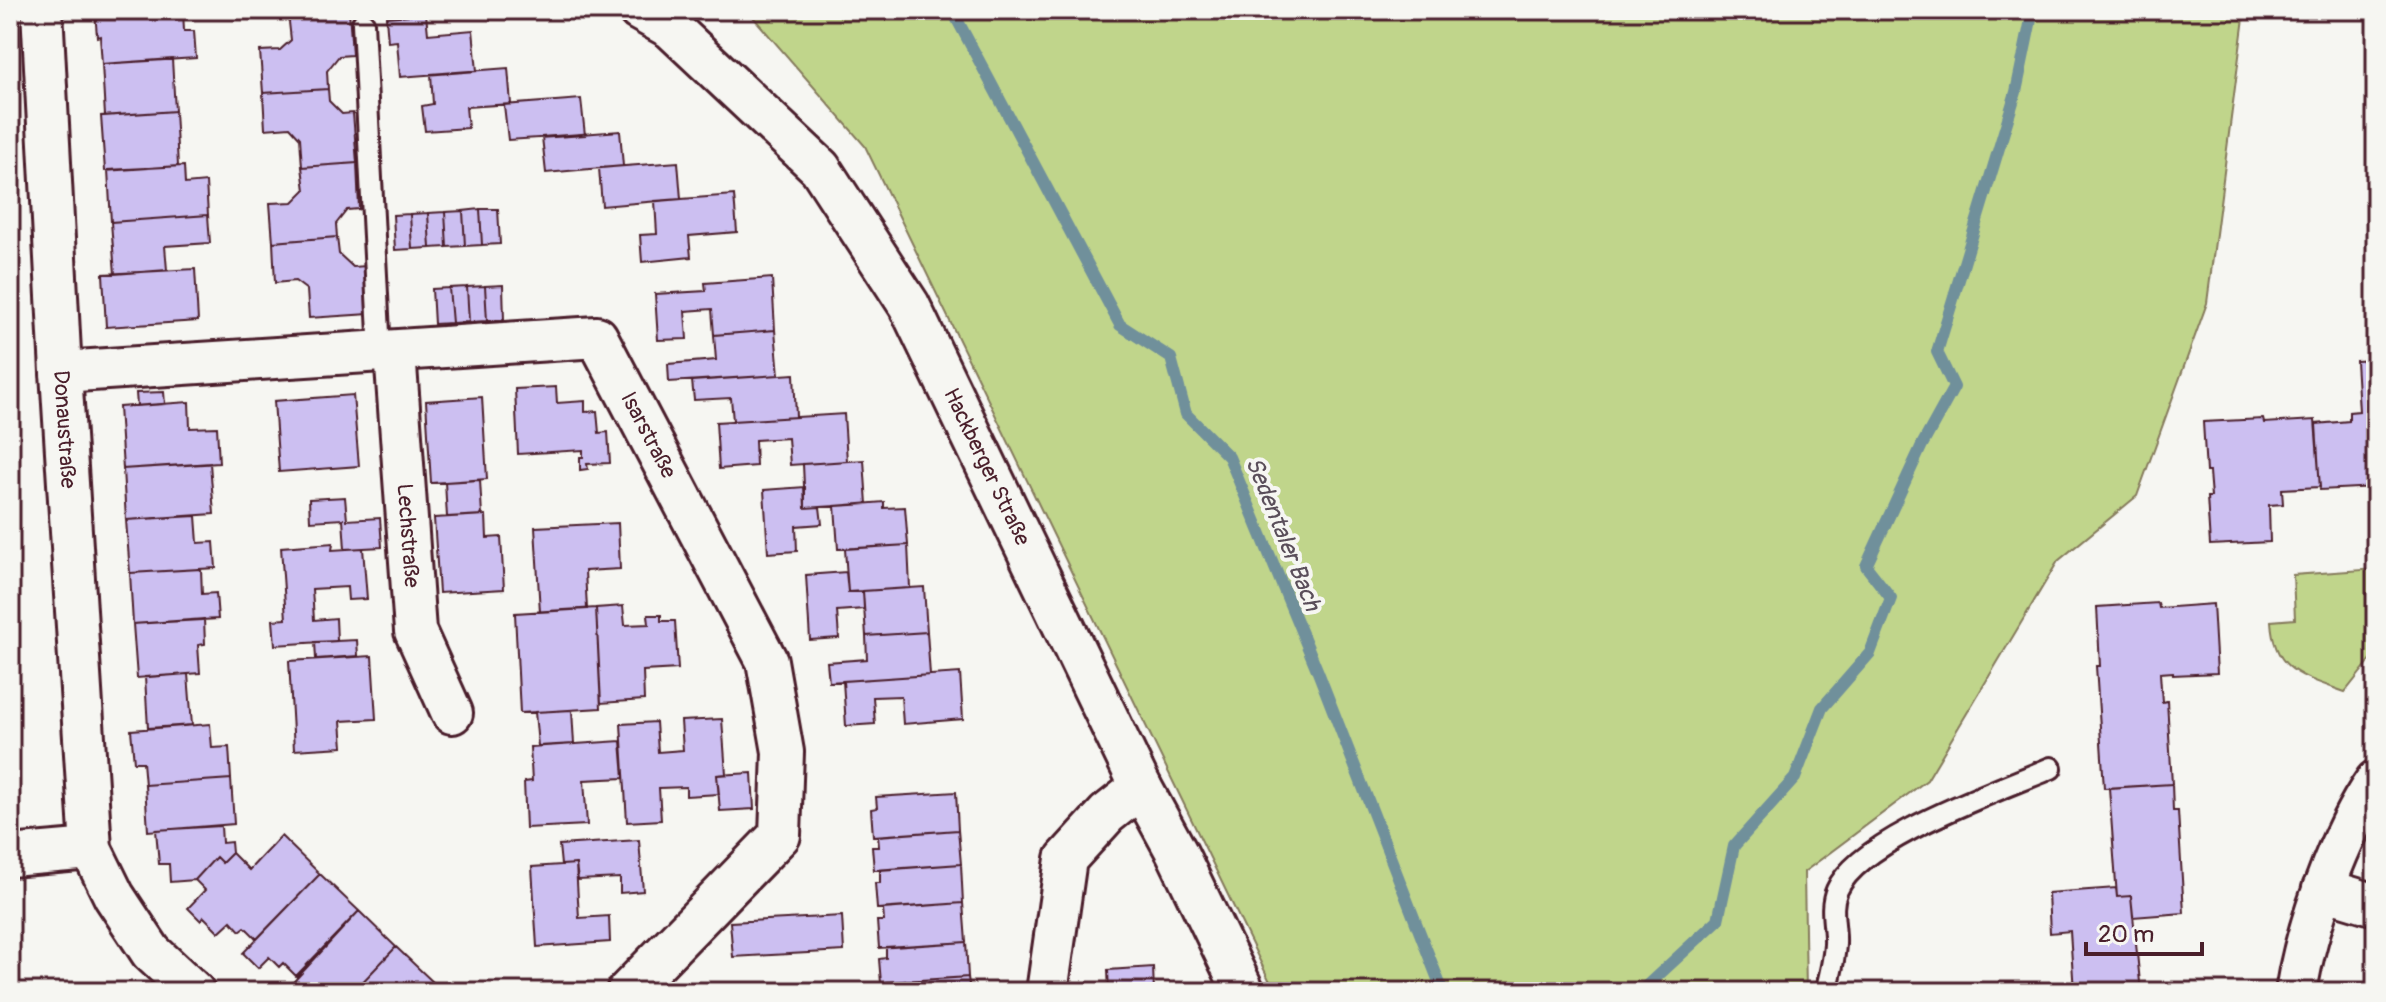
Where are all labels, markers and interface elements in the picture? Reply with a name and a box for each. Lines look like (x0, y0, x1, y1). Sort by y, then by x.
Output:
street label: Donaustraße (47, 369, 82, 489)
street label: Hackberger Straße (937, 383, 1037, 550)
street label: Isarstraße (614, 387, 683, 483)
water label: Sedentaler Bach (1239, 453, 1328, 617)
street label: Lechstraße (390, 482, 426, 589)
scale bar (2086, 906, 2202, 956)
text: 20 m (2098, 920, 2154, 949)

